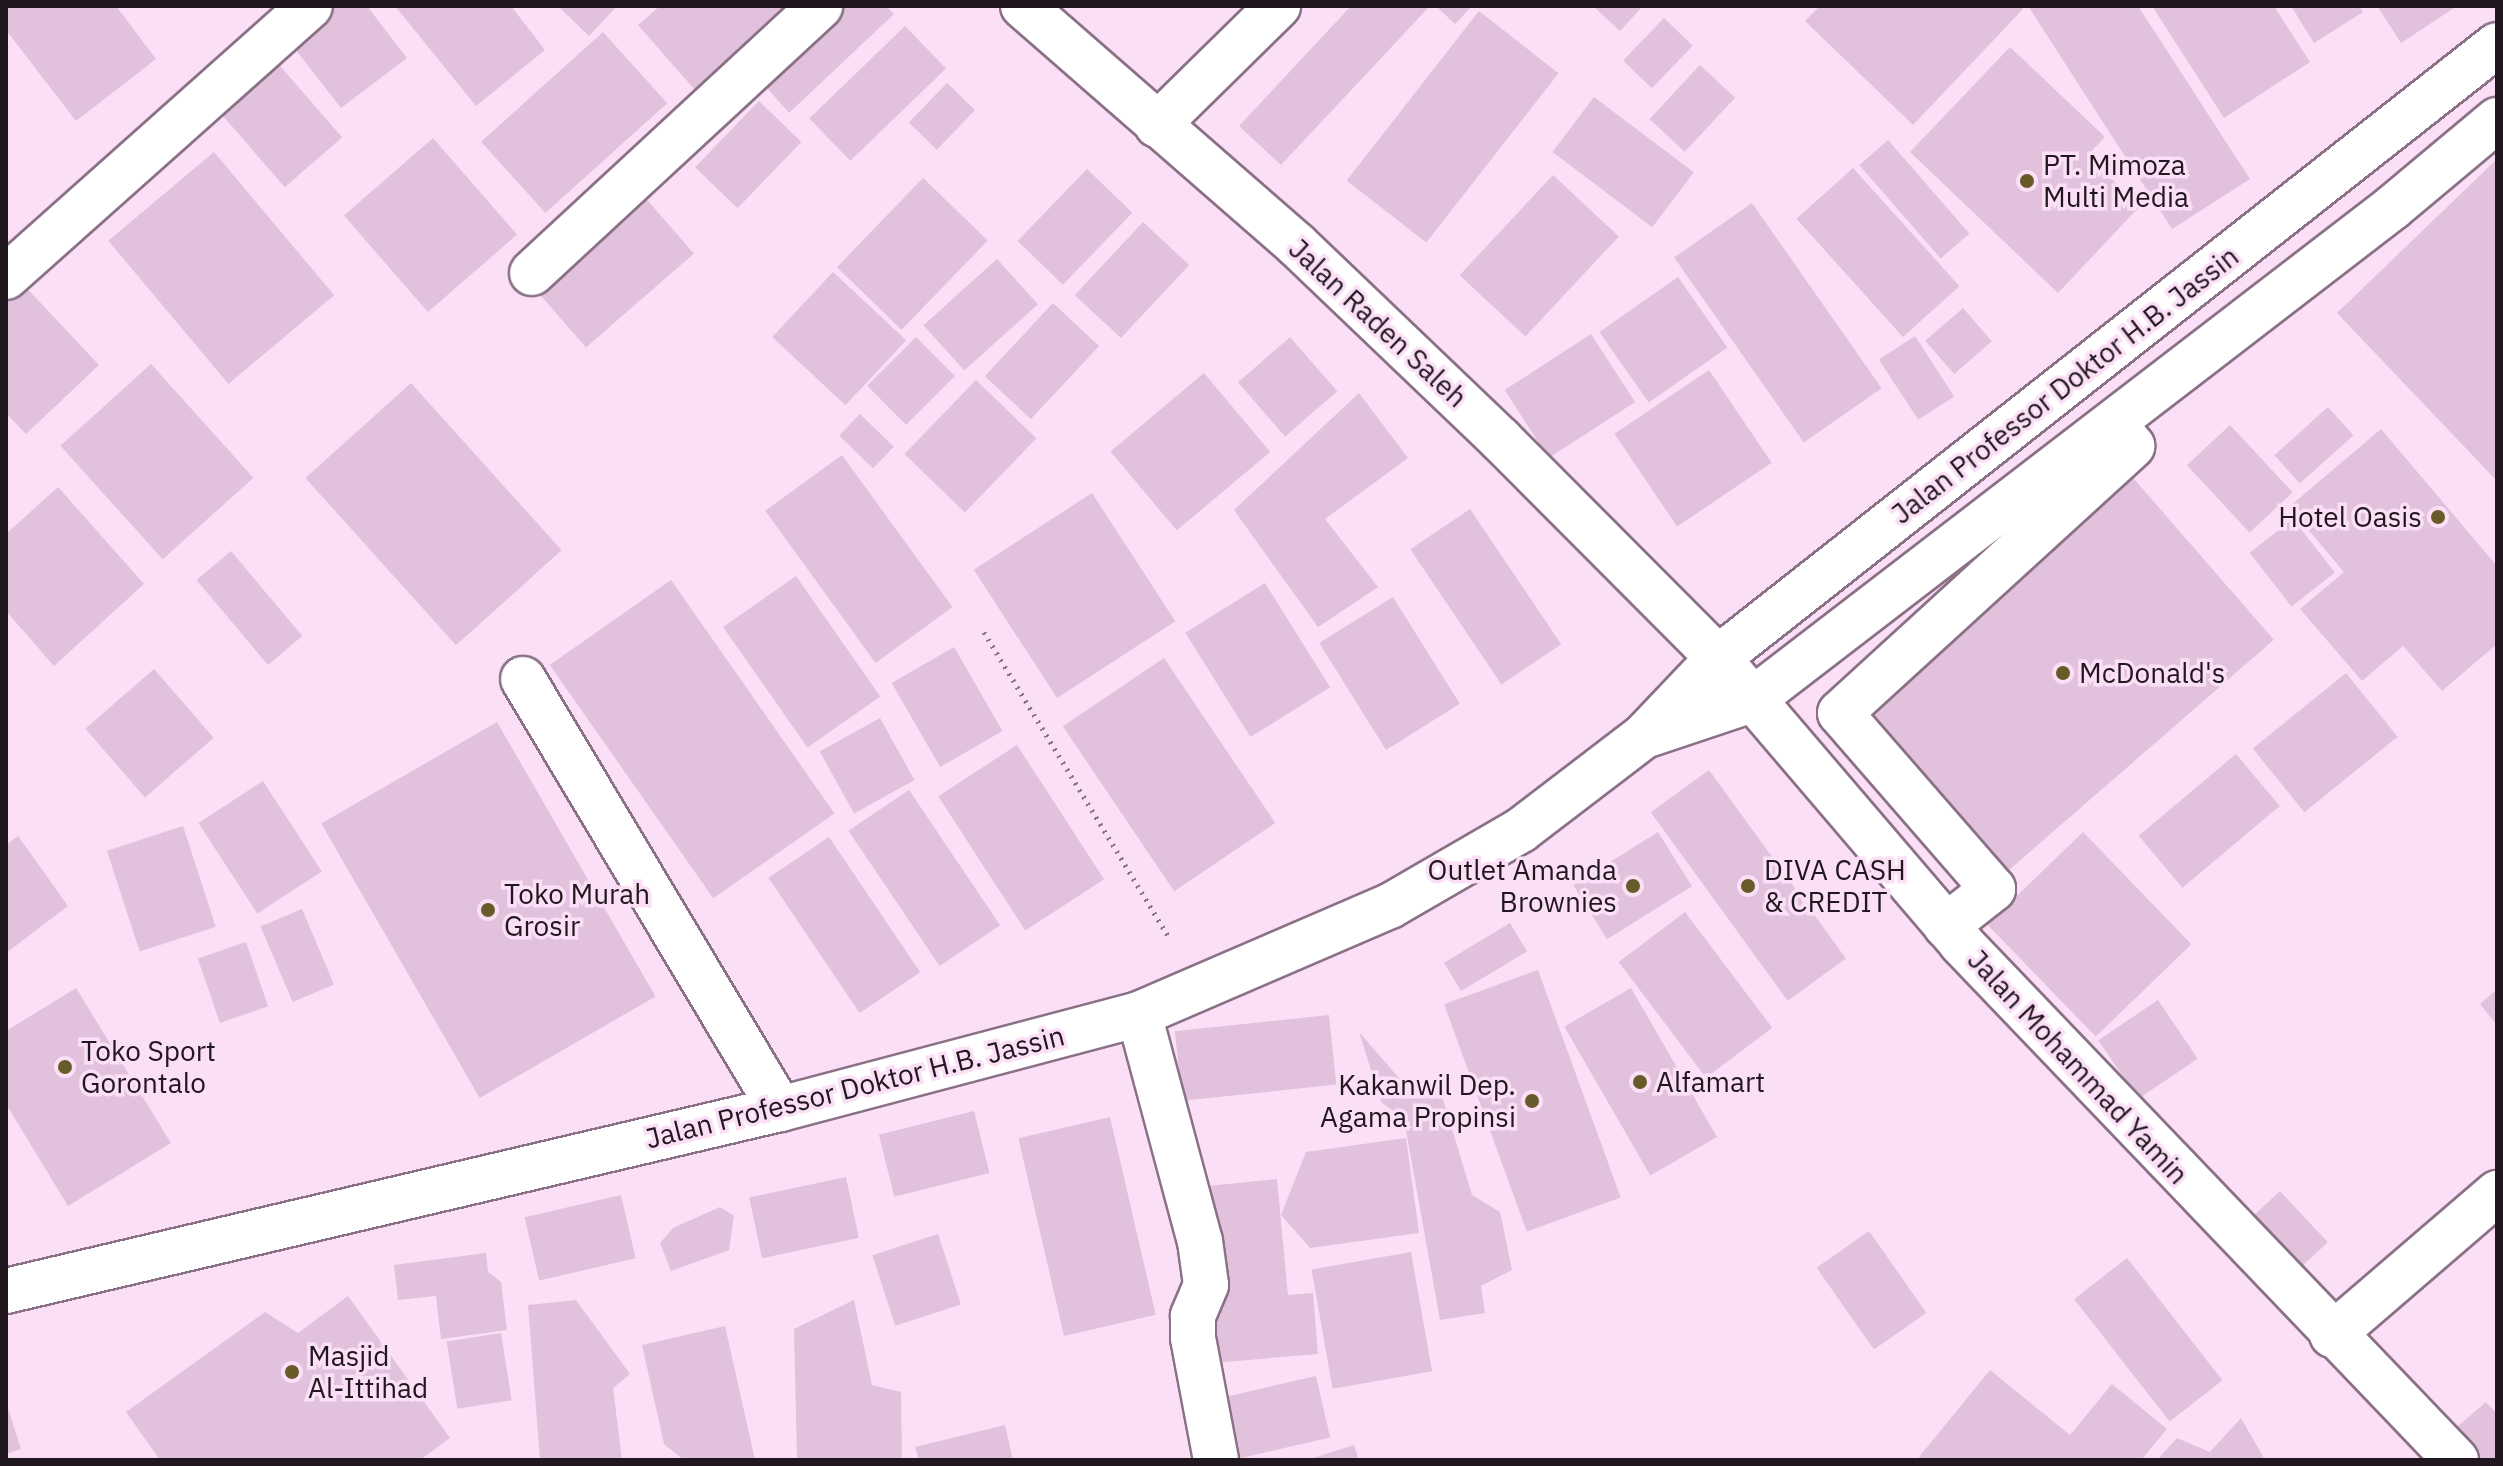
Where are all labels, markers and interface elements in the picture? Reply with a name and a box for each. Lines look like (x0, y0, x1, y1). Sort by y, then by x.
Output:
place label: PT. Mimoza Multi Media (2043, 148, 2189, 214)
marker: PT. Mimoza Multi Media (2018, 172, 2036, 190)
street label: Jalan Raden Saleh (1282, 232, 1474, 414)
street label: Jalan Professor Doktor H.B. Jassin (1885, 239, 2245, 531)
place label: Hotel Oasis (2278, 500, 2422, 534)
marker: Hotel Oasis (2429, 508, 2447, 526)
place label: McDonald's (2079, 656, 2225, 690)
marker: McDonald's (2054, 664, 2072, 682)
place label: Outlet Amanda Brownies (1428, 853, 1617, 919)
place label: DIVA CASH & CREDIT (1764, 853, 1906, 919)
place label: Toko Murah Grosir (504, 877, 650, 943)
marker: Outlet Amanda Brownies (1624, 877, 1642, 895)
marker: DIVA CASH & CREDIT (1739, 877, 1757, 895)
marker: Toko Murah Grosir (479, 901, 497, 919)
street label: Jalan Mohammad Yamin (1961, 943, 2195, 1191)
street label: Jalan Professor Doktor H.B. Jassin (642, 1019, 1068, 1155)
place label: Toko Sport Gorontalo (81, 1034, 216, 1100)
marker: Toko Sport Gorontalo (56, 1058, 74, 1076)
place label: Alfamart (1656, 1065, 1765, 1099)
place label: Kakanwil Dep. Agama Propinsi (1320, 1068, 1516, 1134)
marker: Alfamart (1631, 1073, 1649, 1091)
marker: Kakanwil Dep. Agama Propinsi (1523, 1092, 1541, 1110)
place label: Masjid Al-Ittihad (308, 1339, 428, 1405)
marker: Masjid Al-Ittihad (283, 1363, 301, 1381)

